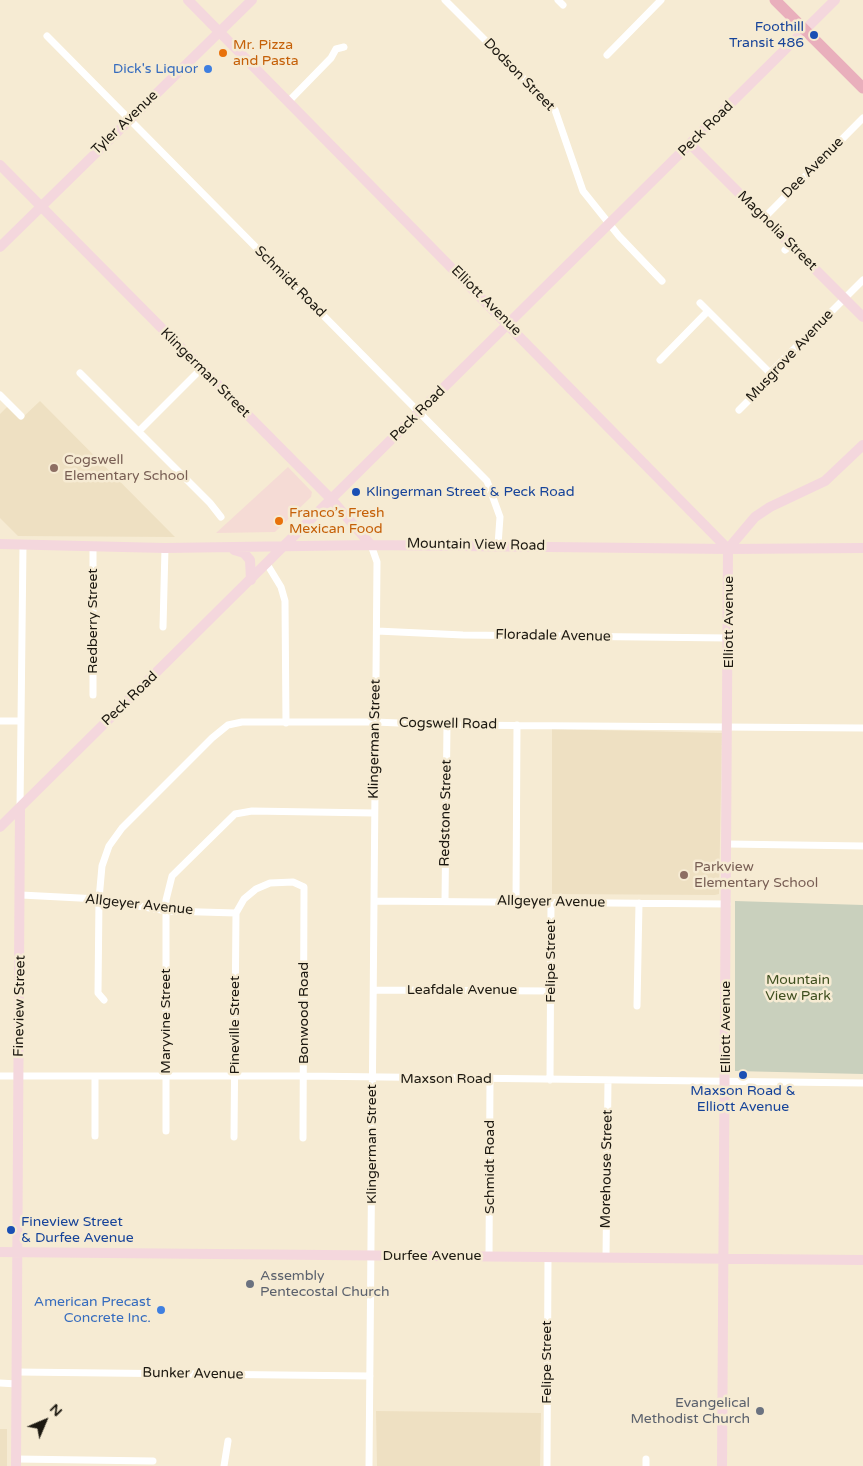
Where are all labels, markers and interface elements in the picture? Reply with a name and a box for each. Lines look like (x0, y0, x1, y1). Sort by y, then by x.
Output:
place label: Foothill Transit 486 (729, 19, 804, 52)
marker: Foothill Transit 486 (808, 29, 820, 41)
street label: Dodson Street (480, 35, 558, 115)
place label: Mr. Pizza and Pasta (233, 37, 299, 70)
marker: Mr. Pizza and Pasta (217, 47, 229, 59)
place label: Dick's Liquor (113, 61, 198, 77)
marker: Dick's Liquor (202, 63, 214, 75)
street label: Tyler Avenue (88, 87, 162, 159)
street label: Peck Road (675, 98, 737, 160)
street label: Dee Avenue (779, 134, 847, 202)
street label: Magnolia Street (734, 188, 820, 274)
street label: Schmidt Road (251, 243, 329, 321)
street label: Elliott Avenue (447, 262, 525, 340)
street label: Musgrove Avenue (743, 306, 837, 406)
street label: Klingerman Street (157, 325, 253, 421)
street label: Peck Road (387, 383, 449, 445)
place label: Cogswell Elementary School (64, 452, 188, 484)
marker: Cogswell Elementary School (48, 462, 60, 474)
place label: Klingerman Street & Peck Road (366, 484, 574, 500)
marker: Klingerman Street & Peck Road (350, 486, 362, 498)
place label: Franco’s Fresh Mexican Food (289, 505, 385, 538)
marker: Franco’s Fresh Mexican Food (273, 515, 285, 527)
street label: Mountain View Road (407, 535, 545, 555)
street label: Redberry Street (85, 568, 101, 674)
street label: Elliott Avenue (721, 576, 737, 668)
street label: Floradale Avenue (495, 627, 611, 645)
street label: Peck Road (99, 668, 161, 730)
street label: Klingerman Street (366, 679, 384, 799)
street label: Cogswell Road (399, 715, 497, 733)
street label: Redstone Street (437, 759, 455, 867)
place label: Parkview Elementary School (694, 859, 818, 892)
marker: Parkview Elementary School (678, 869, 690, 881)
street label: Allgeyer Avenue (84, 891, 194, 919)
street label: Allgeyer Avenue (497, 893, 605, 911)
street label: Felipe Street (543, 919, 559, 1003)
street label: Fineview Street (11, 955, 29, 1057)
street label: Bonwood Road (296, 962, 312, 1064)
street label: Maryvine Street (158, 968, 174, 1074)
park label: Mountain View Park (765, 972, 831, 1004)
street label: Pineville Street (227, 976, 243, 1074)
street label: Elliott Avenue (718, 981, 734, 1073)
street label: Leafdale Avenue (407, 982, 517, 998)
marker: Maxson Road & Elliott Avenue (737, 1069, 749, 1081)
street label: Maxson Road (400, 1071, 492, 1087)
place label: Maxson Road & Elliott Avenue (690, 1083, 796, 1116)
street label: Klingerman Street (364, 1084, 380, 1204)
street label: Morehouse Street (598, 1109, 616, 1229)
street label: Schmidt Road (482, 1120, 498, 1214)
place label: Fineview Street & Durfee Avenue (21, 1214, 134, 1246)
marker: Fineview Street & Durfee Avenue (5, 1224, 17, 1236)
street label: Durfee Avenue (383, 1248, 481, 1264)
place label: Assembly Pentecostal Church (260, 1268, 389, 1300)
marker: Assembly Pentecostal Church (244, 1278, 256, 1290)
place label: American Precast Concrete Inc. (34, 1294, 151, 1326)
marker: American Precast Concrete Inc. (155, 1304, 167, 1316)
street label: Felipe Street (539, 1320, 555, 1404)
street label: Bunker Avenue (142, 1365, 244, 1383)
place label: Evangelical Methodist Church (631, 1395, 750, 1428)
north arrow (20, 1396, 70, 1446)
text: N (46, 1400, 66, 1420)
marker: Evangelical Methodist Church (754, 1405, 766, 1417)

